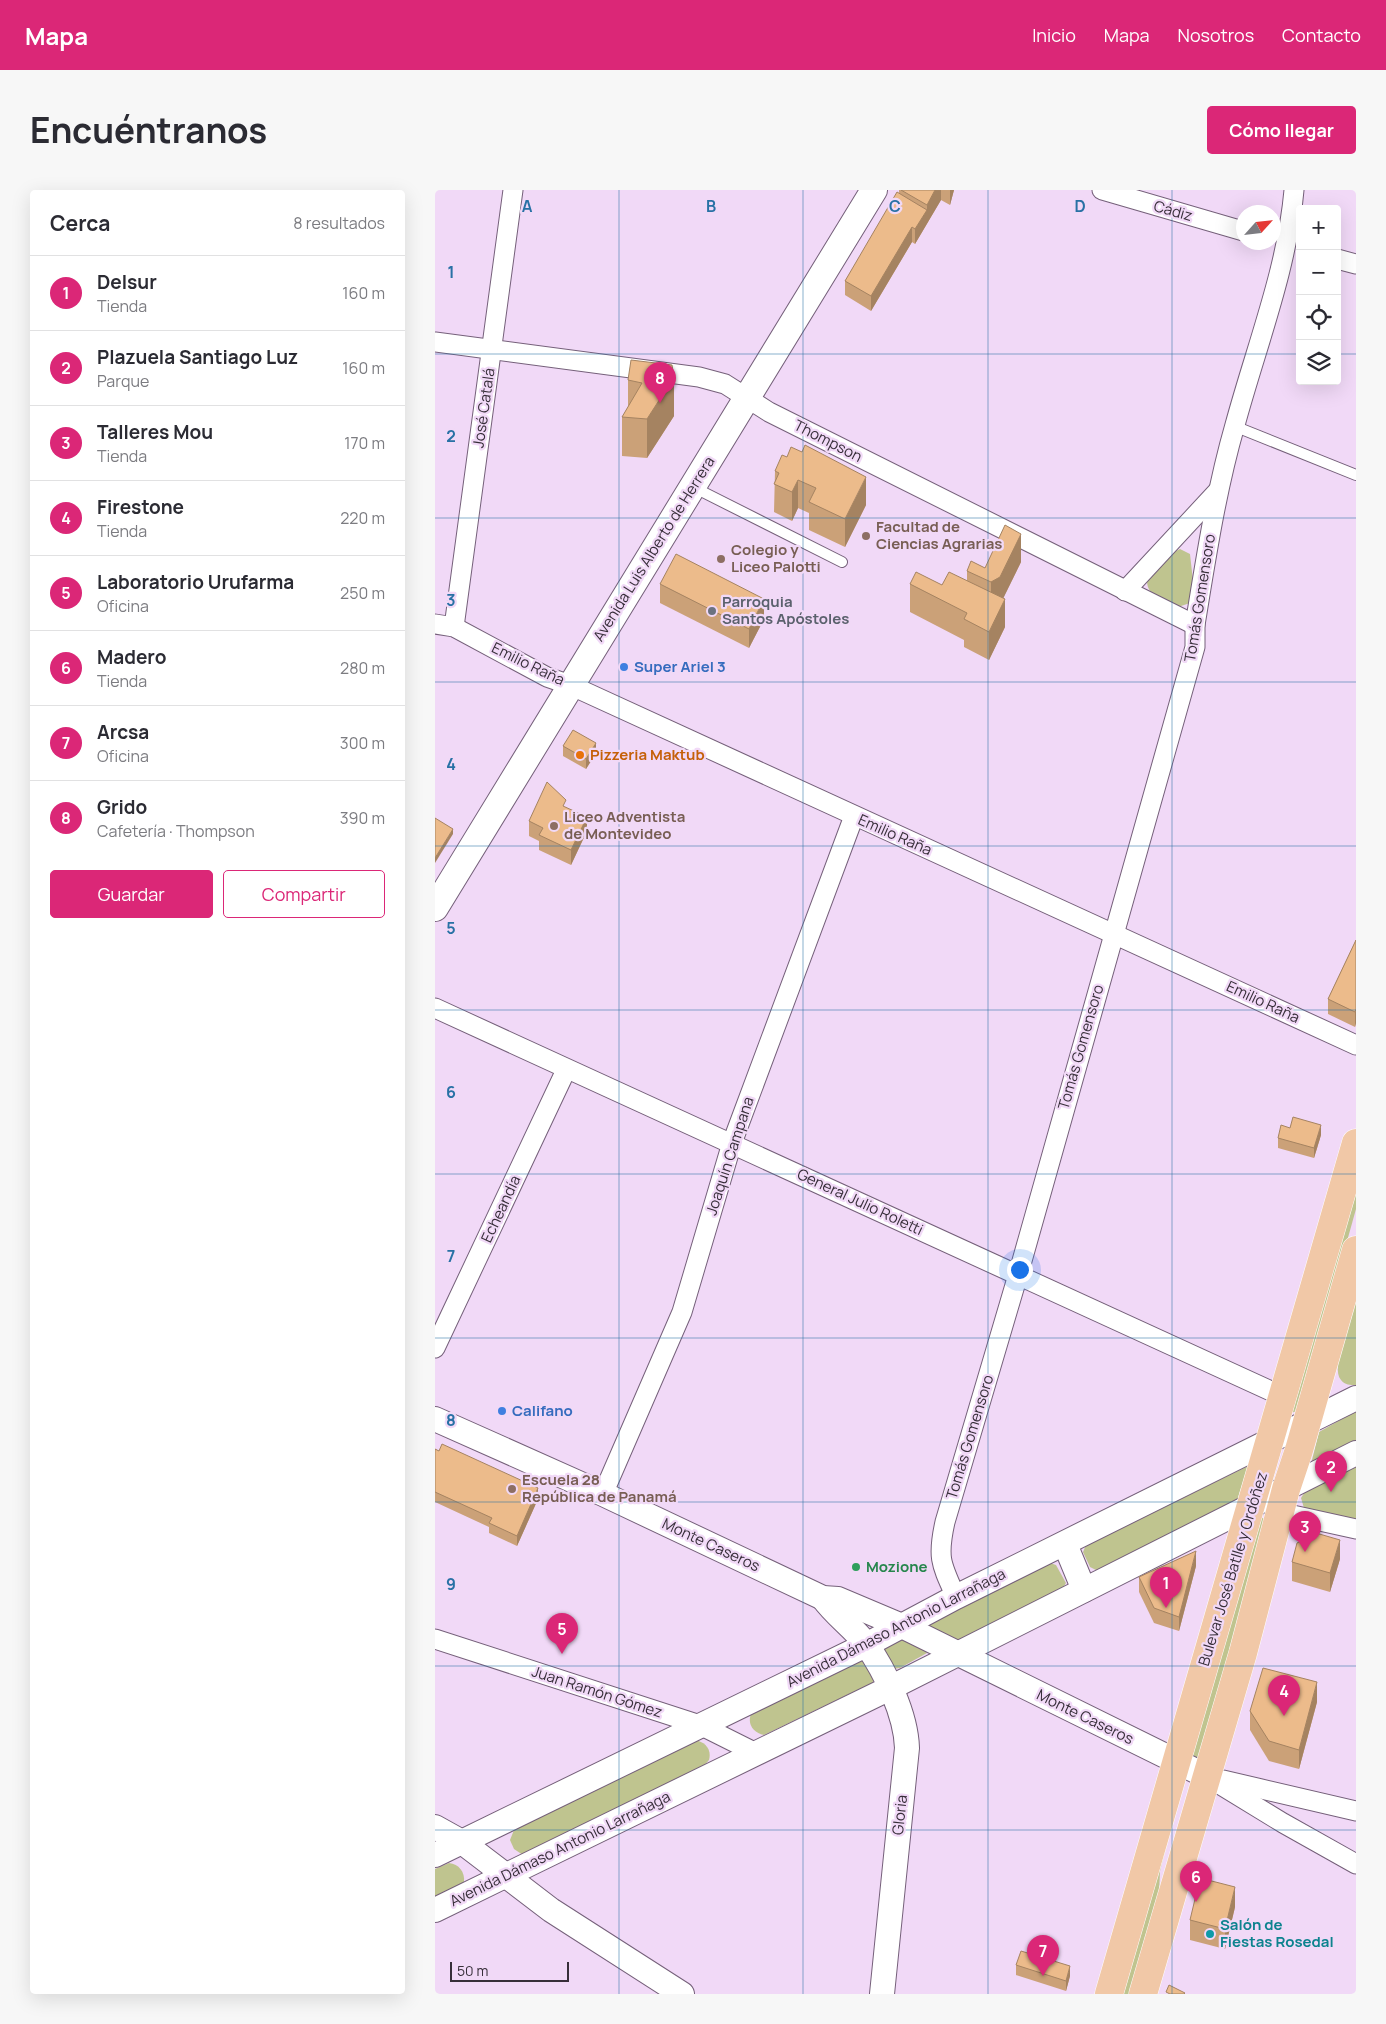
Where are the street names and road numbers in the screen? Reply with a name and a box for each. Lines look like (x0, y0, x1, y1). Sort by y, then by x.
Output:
street label: Cádiz (1151, 195, 1195, 226)
street label: José Catalá (467, 367, 500, 449)
street label: Thompson (791, 414, 866, 467)
street label: Avenida Luis Alberto de Herrera (588, 452, 719, 645)
street label: Tomás Gomensoro (1179, 532, 1220, 663)
street label: Emilio Raña (488, 637, 568, 690)
street label: Emilio Raña (855, 809, 935, 860)
street label: Emilio Raña (1223, 975, 1303, 1028)
street label: Tomás Gomensoro (1053, 982, 1108, 1112)
street label: Joaquín Campana (700, 1094, 759, 1218)
street label: General Julio Roletti (794, 1163, 927, 1240)
street label: Echeandía (476, 1172, 525, 1246)
street label: Tomás Gomensoro (941, 1372, 998, 1502)
street label: Bulevar José Batlle y Ordóñez (1193, 1469, 1272, 1669)
street label: Monte Caseros (659, 1513, 764, 1576)
street label: Avenida Dámaso Antonio Larrañaga (783, 1563, 1009, 1692)
street label: Juan Ramón Gómez (529, 1660, 665, 1723)
street label: Monte Caseros (1033, 1684, 1137, 1749)
street label: Avenida Dámaso Antonio Larrañaga (446, 1786, 674, 1911)
street label: Gloria (887, 1794, 912, 1836)

